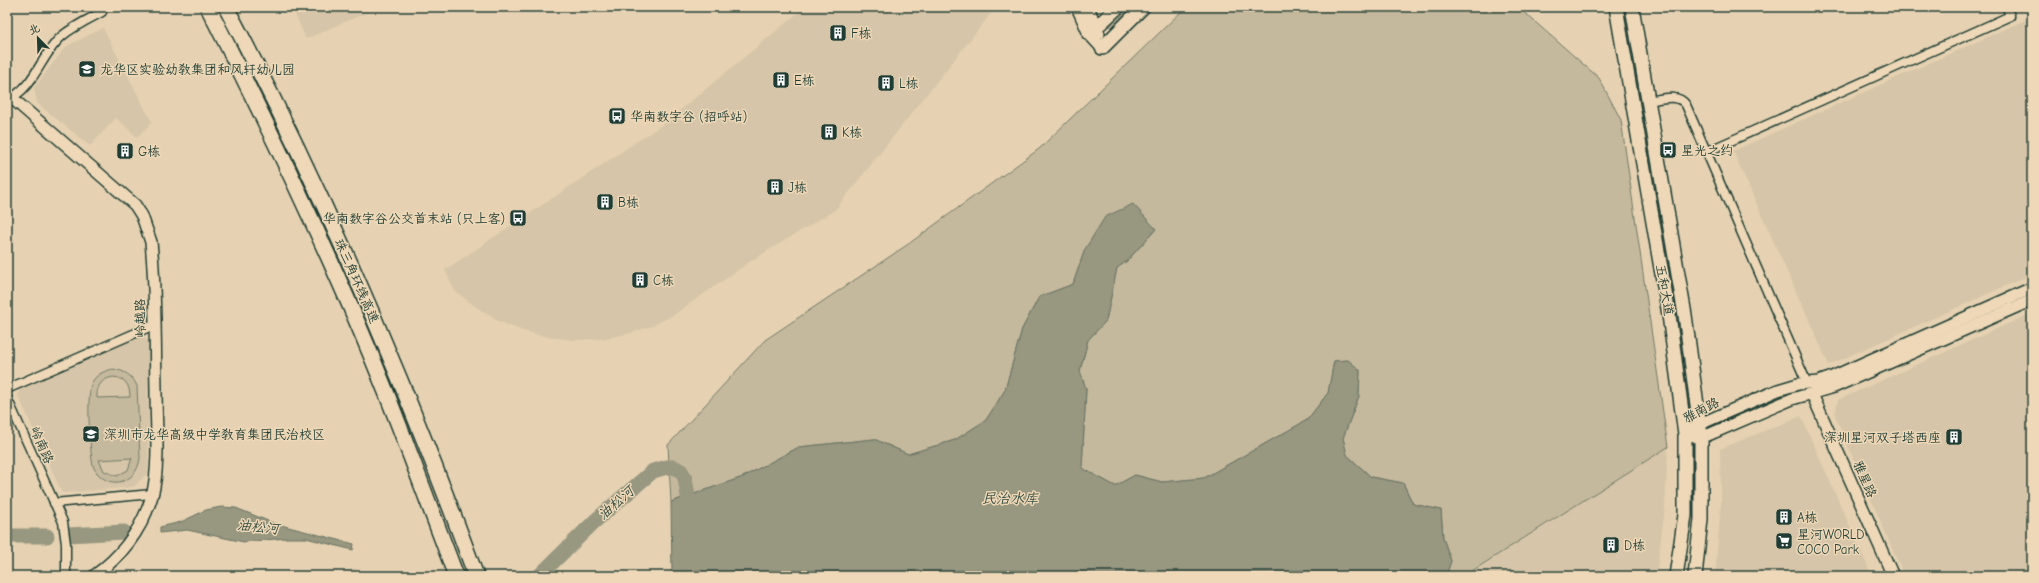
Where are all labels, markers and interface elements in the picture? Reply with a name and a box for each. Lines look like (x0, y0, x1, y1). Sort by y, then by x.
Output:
north arrow (18, 18, 58, 58)
text: 北 (27, 21, 42, 37)
building icon: F栋 (828, 23, 848, 43)
place label: F栋 (851, 26, 872, 41)
school or university icon: 龙华区实验幼教集团和风轩幼儿园 (77, 59, 97, 79)
place label: 龙华区实验幼教集团和风轩幼儿园 (100, 62, 295, 77)
building icon: E栋 (771, 70, 791, 90)
place label: E栋 (794, 73, 815, 88)
building icon: L栋 (876, 73, 896, 93)
place label: L栋 (899, 76, 919, 91)
bus stop icon: 华南数字谷 (招呼站) (607, 106, 627, 126)
place label: 华南数字谷 (招呼站) (630, 109, 747, 124)
building icon: K栋 (819, 122, 839, 142)
place label: K栋 (842, 125, 862, 140)
bus stop icon: 星光之约 (1658, 140, 1678, 160)
building icon: G栋 (115, 141, 135, 161)
place label: 星光之约 (1681, 143, 1733, 158)
place label: G栋 (138, 144, 160, 159)
building icon: J栋 (765, 177, 785, 197)
place label: J栋 (788, 180, 807, 195)
building icon: B栋 (595, 192, 615, 212)
place label: B栋 (618, 195, 639, 210)
bus stop icon: 华南数字谷公交首末站 (只上客) (508, 208, 528, 228)
place label: 华南数字谷公交首末站 (只上客) (323, 211, 505, 226)
street label: 珠三角环线高速 (332, 236, 382, 326)
street label: 五和大道 (1653, 263, 1677, 317)
building icon: C栋 (630, 270, 650, 290)
place label: C栋 (653, 273, 674, 288)
street label: 岭越路 (132, 298, 148, 338)
street label: 雅南路 (1680, 394, 1722, 426)
street label: 岭南路 (27, 424, 57, 466)
school or university icon: 深圳市龙华高级中学教育集团民治校区 (81, 424, 101, 444)
place label: 深圳市龙华高级中学教育集团民治校区 (104, 427, 325, 442)
building icon: 深圳星河双子塔西座 (1944, 427, 1964, 447)
place label: 深圳星河双子塔西座 (1824, 430, 1941, 445)
street label: 雅星路 (1850, 458, 1880, 500)
water label: 油松河 (595, 481, 639, 523)
water label: 民治水库 (982, 490, 1039, 507)
building icon: A栋 (1774, 507, 1794, 527)
place label: A栋 (1797, 510, 1818, 525)
water label: 油松河 (236, 516, 282, 538)
place label: 星河WORLD COCO Park (1797, 527, 1865, 557)
supermarket icon: 星河WORLD COCO Park (1774, 531, 1794, 551)
building icon: D栋 (1601, 535, 1621, 555)
place label: D栋 (1624, 538, 1645, 553)

